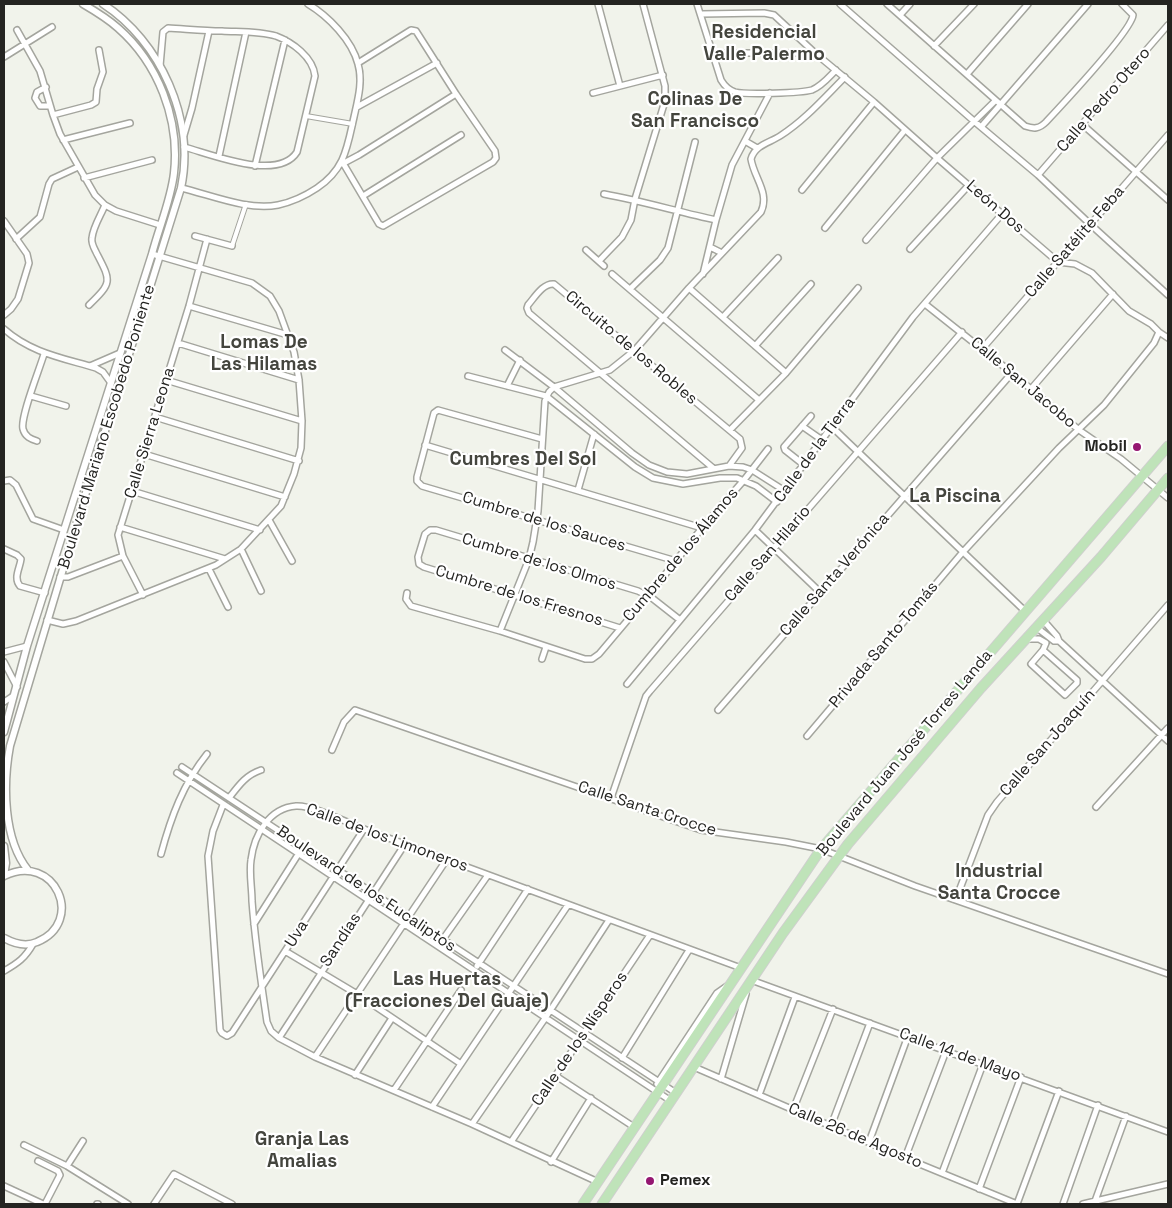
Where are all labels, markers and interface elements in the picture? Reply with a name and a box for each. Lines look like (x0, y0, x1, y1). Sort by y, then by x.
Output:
district label: Residencial Valle Palermo (703, 22, 825, 66)
street label: Calle Pedro Otero (1053, 44, 1155, 156)
district label: Colinas De San Francisco (631, 89, 759, 133)
street label: León Dos (962, 177, 1028, 237)
street label: Calle Satélite Feba (1021, 182, 1129, 302)
street label: Boulevard Mariano Escobedo Poniente (54, 282, 160, 572)
street label: Circuito de los Robles (561, 287, 701, 409)
district label: Lomas De Las Hilamas (211, 332, 317, 376)
street label: Calle San Jacobo (966, 333, 1080, 433)
street label: Calle Sierra Leona (121, 365, 179, 501)
street label: Calle de la Tierra (770, 394, 860, 506)
place label: Mobil (1084, 437, 1127, 457)
marker: Mobil (1131, 441, 1143, 453)
district label: Cumbres Del Sol (450, 449, 596, 471)
street label: Cumbre de los Álamos (619, 484, 743, 626)
district label: La Piscina (909, 486, 1001, 508)
street label: Cumbre de los Sauces (460, 488, 628, 556)
street label: Calle San Hilario (721, 502, 815, 606)
street label: Calle Santa Verónica (776, 509, 894, 641)
street label: Cumbre de los Olmos (459, 529, 619, 595)
street label: Cumbre de los Fresnos (433, 561, 605, 631)
street label: Privada Santo Tomás (825, 578, 943, 712)
street label: Boulevard Juan José Torres Landa (813, 646, 997, 860)
street label: Calle San Joaquín (996, 686, 1100, 800)
street label: Calle Santa Crocce (575, 778, 719, 840)
street label: Calle de los Limoneros (303, 800, 471, 876)
street label: Boulevard de los Eucaliptos (273, 822, 459, 956)
district label: Industrial Santa Crocce (938, 861, 1060, 905)
street label: Sandías (316, 909, 366, 971)
street label: Uva (281, 917, 313, 951)
street label: Calle de los Nísperos (528, 968, 632, 1110)
district label: Las Huertas (Fracciones Del Guaje) (345, 969, 549, 1013)
street label: Calle 14 de Mayo (897, 1024, 1023, 1086)
street label: Calle 26 de Agosto (785, 1099, 925, 1173)
district label: Granja Las Amalias (255, 1129, 349, 1173)
place label: Pemex (660, 1171, 711, 1191)
marker: Pemex (644, 1175, 656, 1187)

